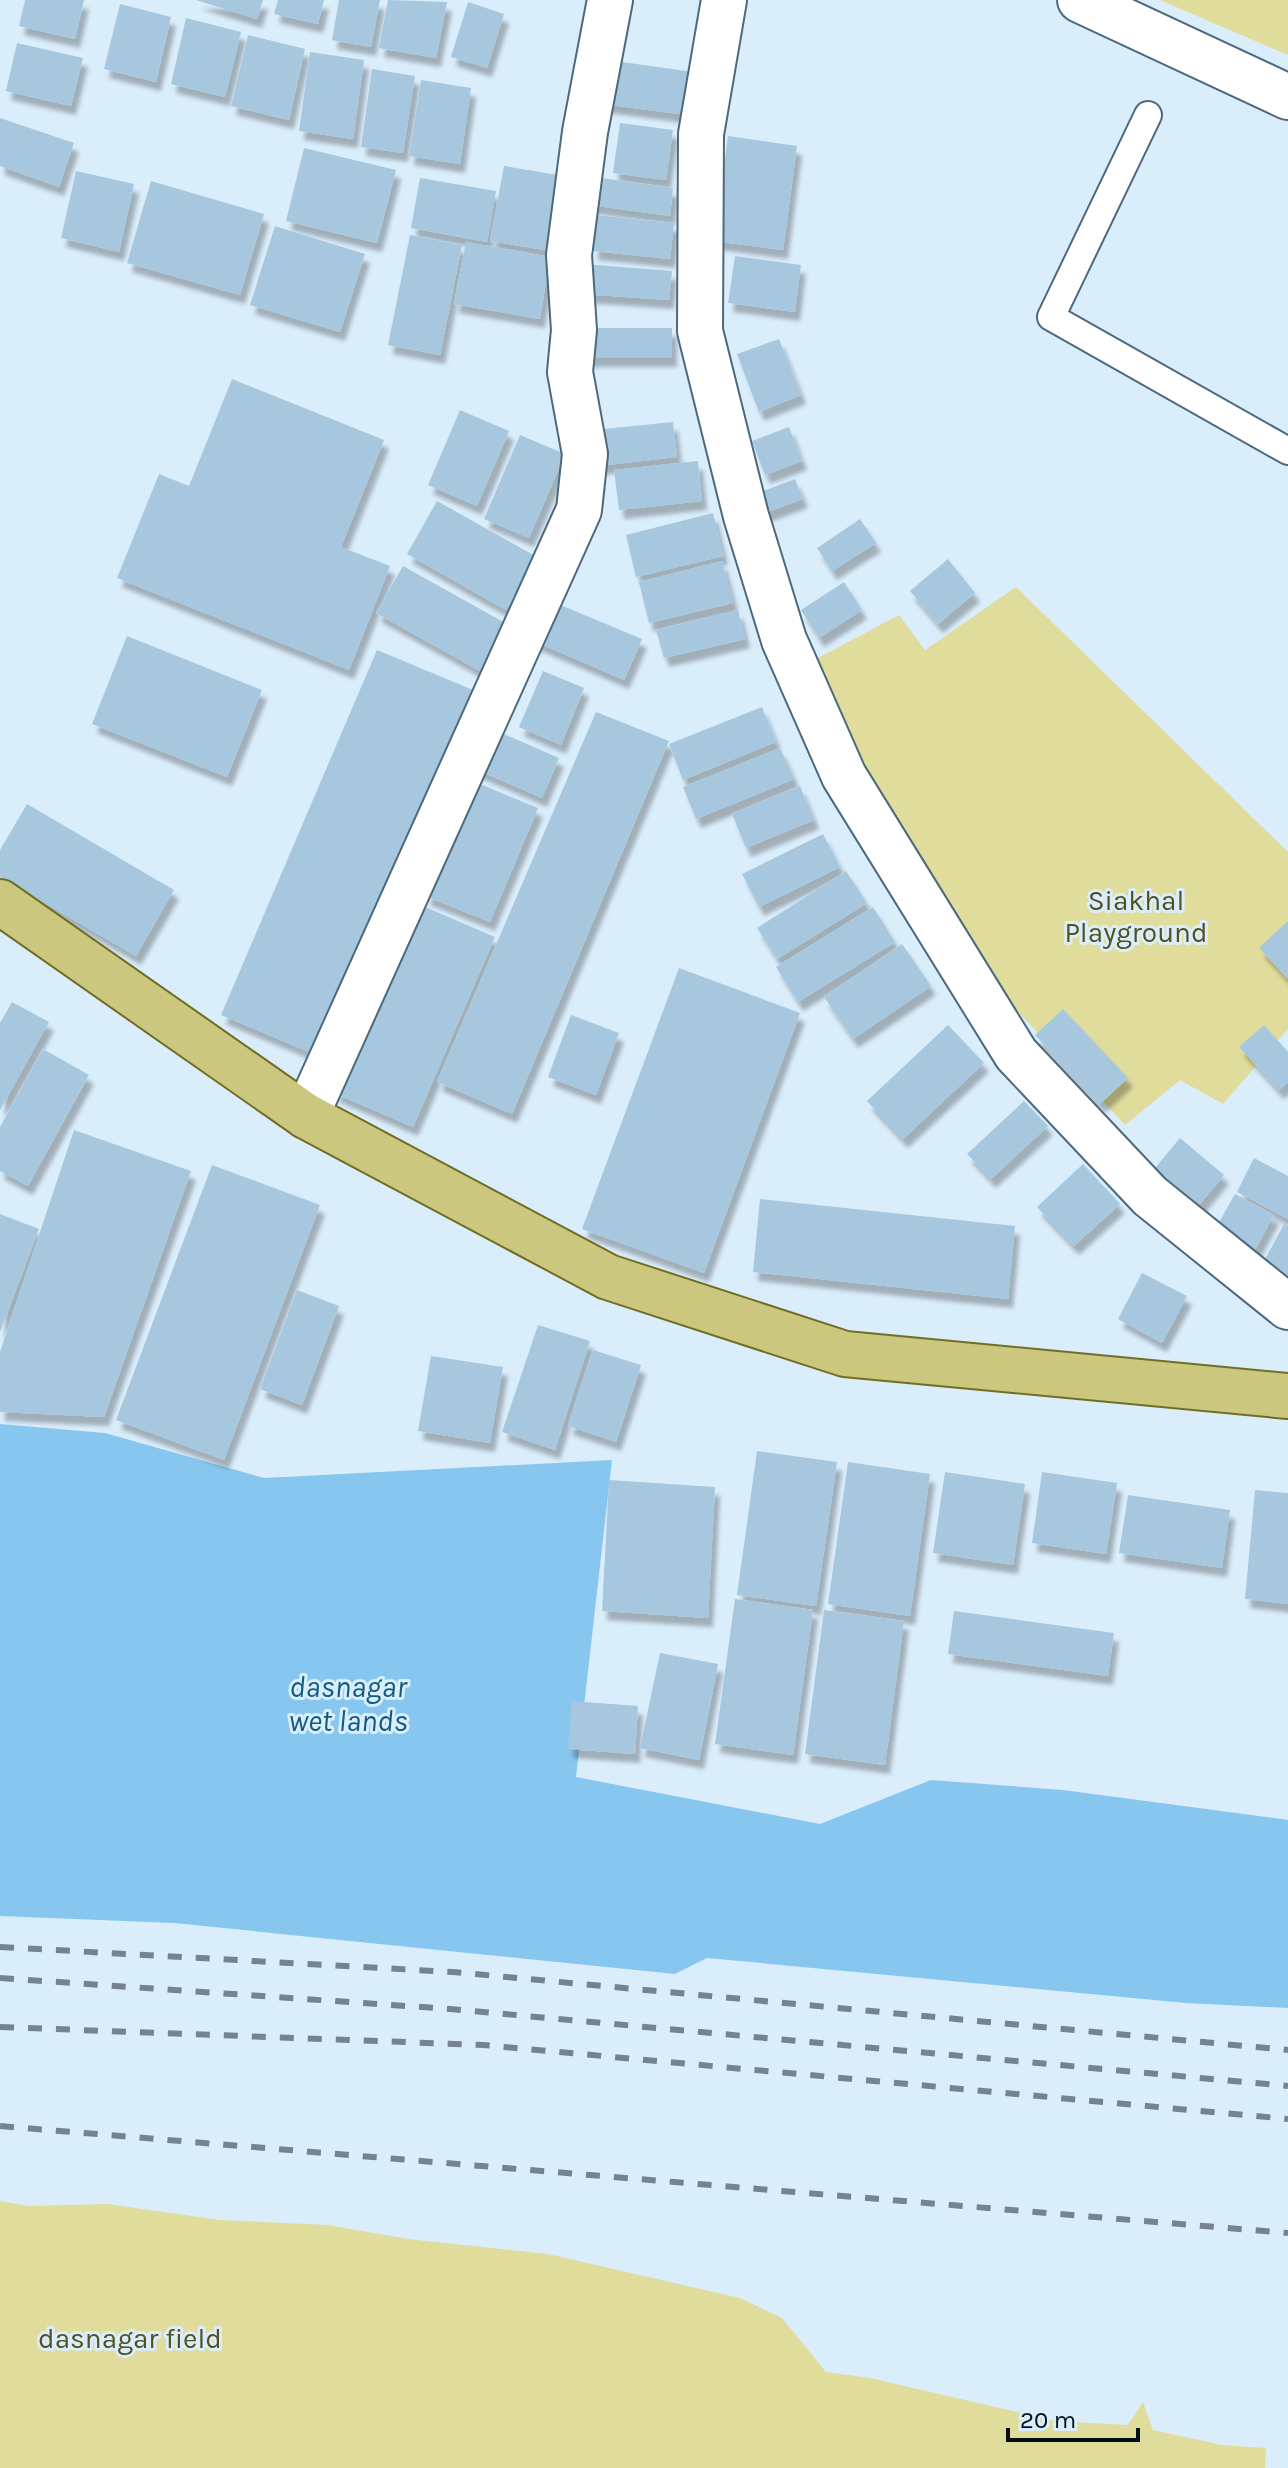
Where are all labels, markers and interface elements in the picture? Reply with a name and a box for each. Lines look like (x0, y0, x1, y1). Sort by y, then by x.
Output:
park label: Siakhal Playground (1064, 884, 1208, 949)
water label: dasnagar wet lands (288, 1669, 408, 1739)
park label: dasnagar field (38, 2322, 222, 2355)
scale bar (1008, 2392, 1138, 2442)
text: 20 m (1020, 2406, 1076, 2434)

